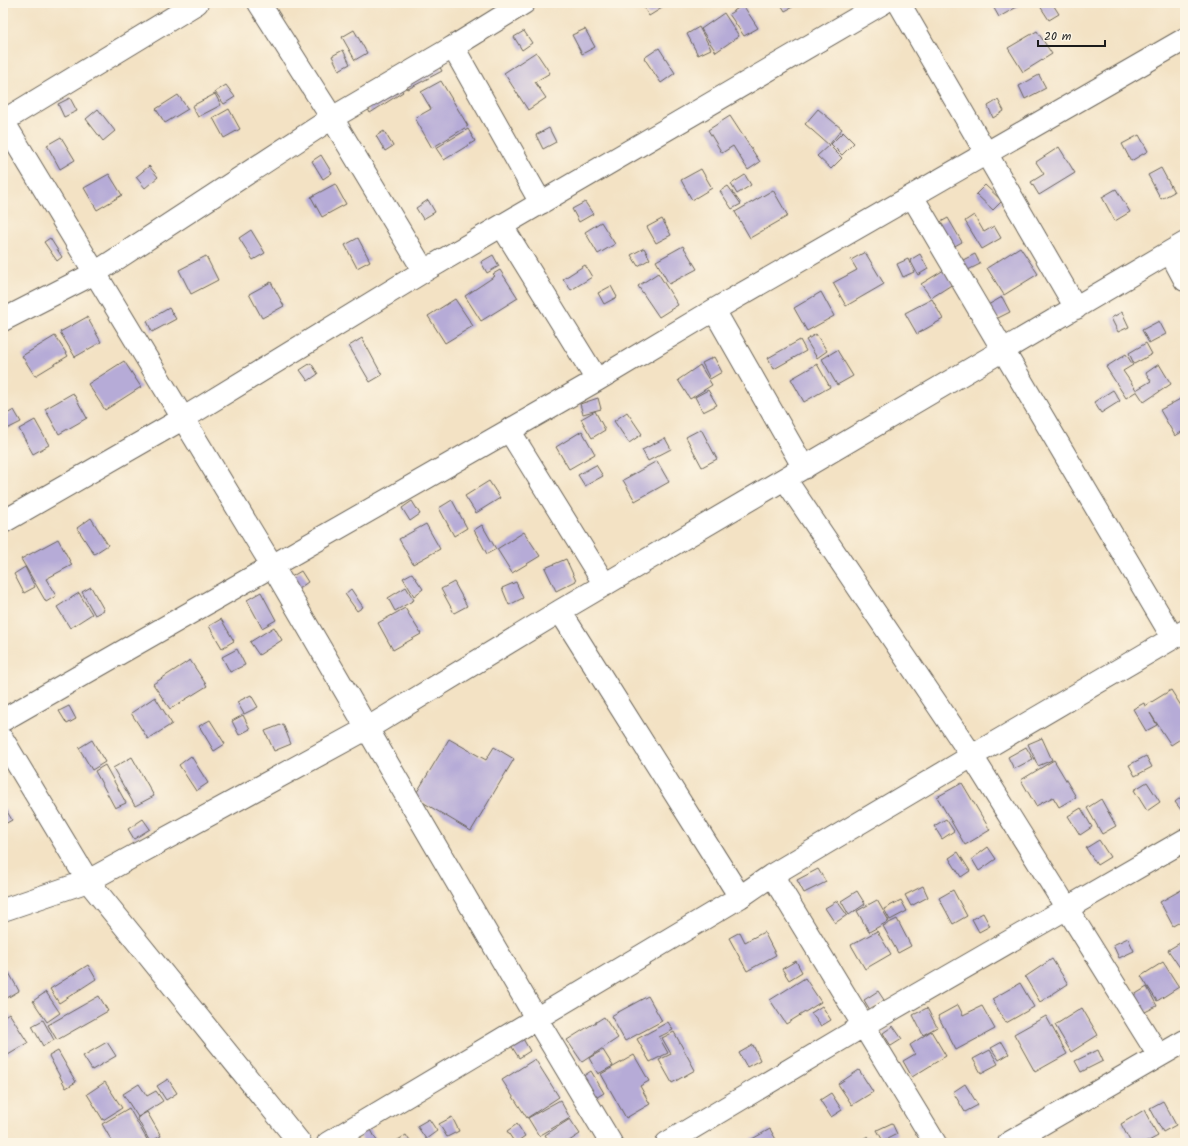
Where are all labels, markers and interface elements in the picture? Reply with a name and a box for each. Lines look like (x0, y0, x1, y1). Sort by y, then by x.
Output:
scale bar (1038, 22, 1105, 48)
text: 20 m (1044, 27, 1072, 46)

